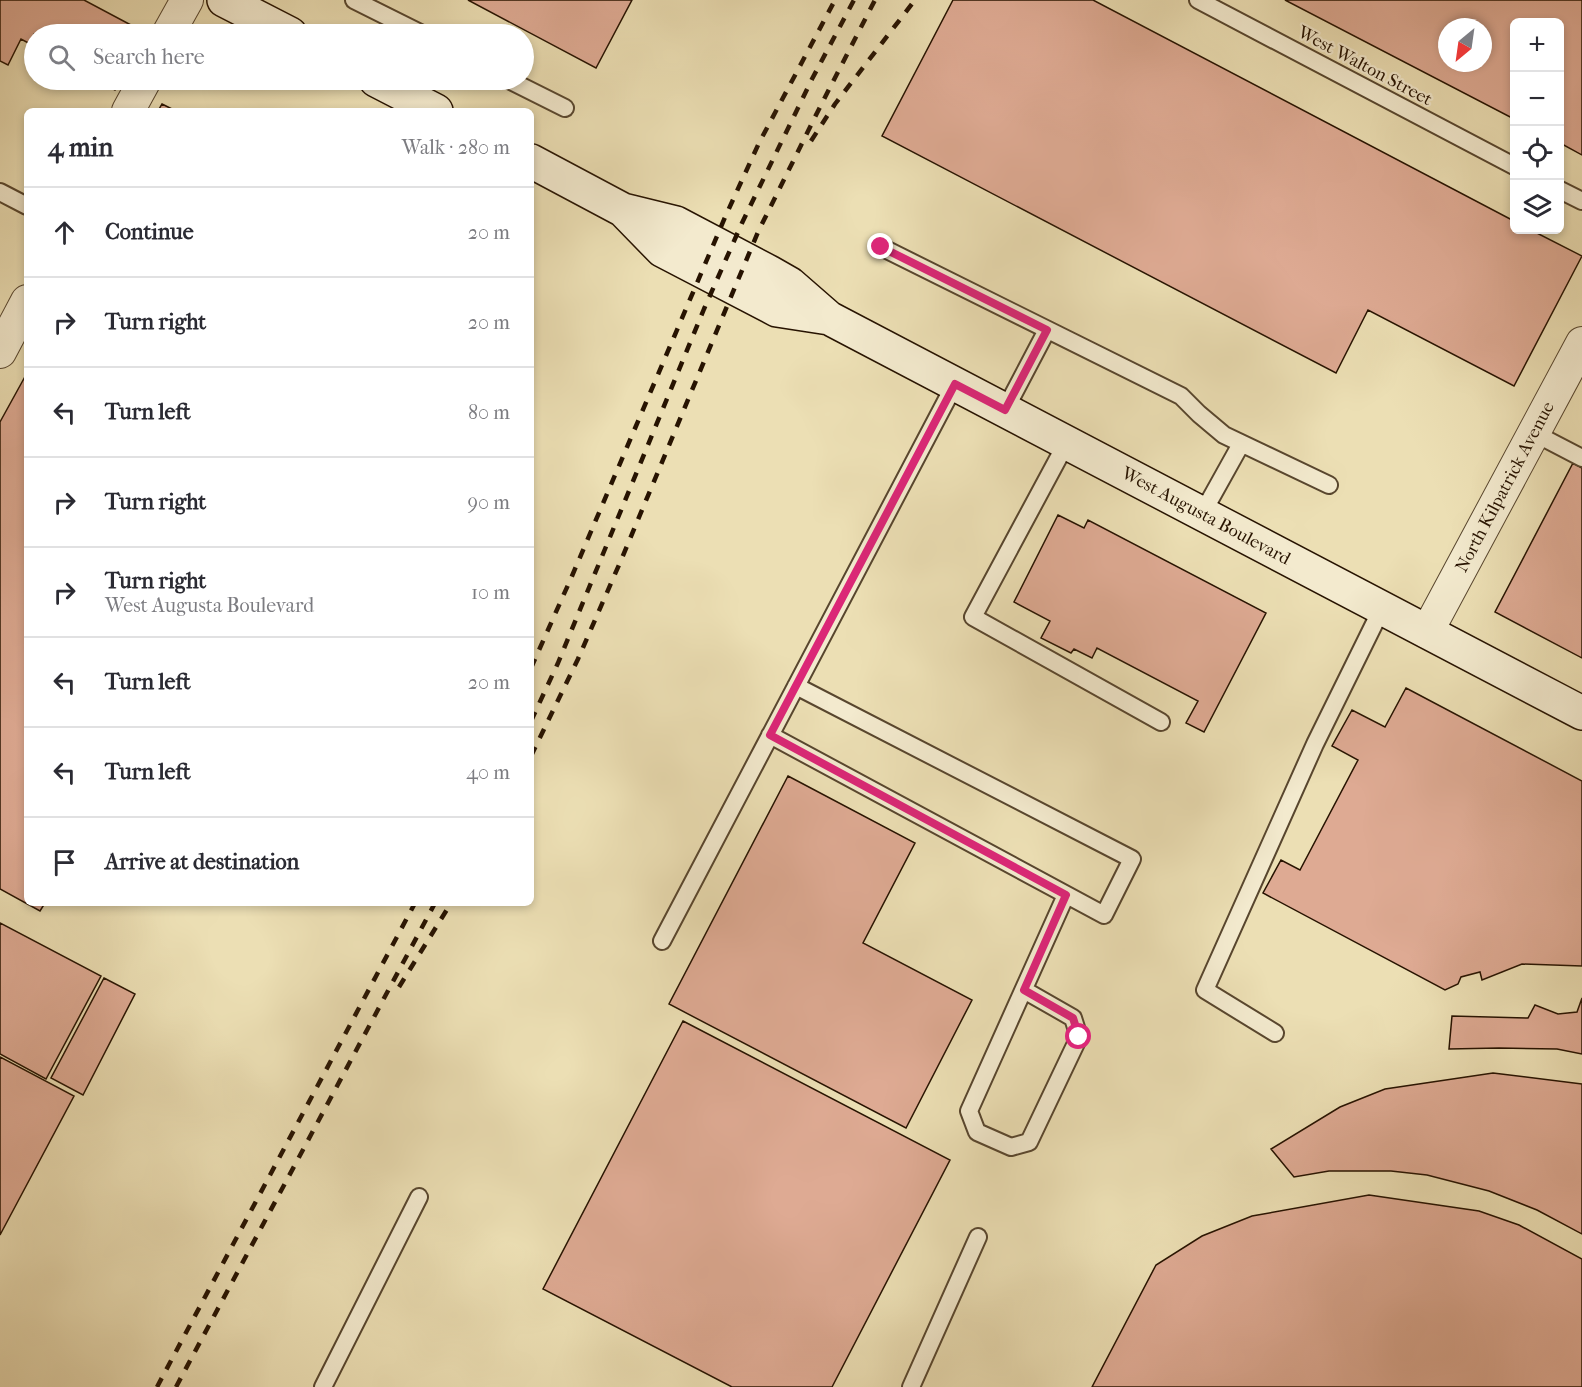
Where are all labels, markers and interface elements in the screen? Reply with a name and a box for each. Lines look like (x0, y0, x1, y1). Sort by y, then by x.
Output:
north arrow (1438, 18, 1492, 72)
map controls (1510, 18, 1564, 234)
button: + (1510, 18, 1564, 72)
street label: West Walton Street (1293, 21, 1436, 111)
search box (24, 24, 534, 90)
icon: search (45, 41, 78, 74)
text: Search here (93, 44, 205, 70)
button: − (1510, 72, 1564, 126)
button: locate (1510, 126, 1564, 180)
text: 4 min (48, 132, 113, 163)
text: Walk · 280 m (402, 136, 510, 159)
button: layers (1510, 180, 1564, 234)
icon: ahead (48, 216, 81, 249)
text: Continue (105, 219, 194, 245)
text: 20 m (468, 221, 510, 244)
route end (867, 233, 893, 259)
icon: right (48, 306, 81, 339)
text: Turn right (105, 309, 206, 335)
text: 20 m (468, 311, 510, 334)
icon: left (48, 396, 81, 429)
street label: North Kilpatrick Avenue (1451, 398, 1559, 576)
text: Turn left (105, 399, 191, 425)
text: 80 m (468, 401, 510, 424)
street label: West Augusta Boulevard (1117, 462, 1294, 570)
icon: right (48, 486, 81, 519)
text: Turn right (105, 489, 206, 515)
text: 90 m (468, 491, 510, 514)
text: Turn right (105, 568, 206, 594)
icon: right (48, 576, 81, 609)
text: 10 m (471, 581, 510, 604)
text: West Augusta Boulevard (105, 594, 314, 617)
icon: left (48, 666, 81, 699)
text: Turn left (105, 669, 191, 695)
text: 20 m (468, 671, 510, 694)
icon: left (48, 756, 81, 789)
text: Turn left (105, 759, 191, 785)
text: 40 m (466, 761, 510, 784)
icon: arrive (48, 846, 81, 879)
text: Arrive at destination (105, 849, 299, 875)
route start (1065, 1023, 1091, 1049)

